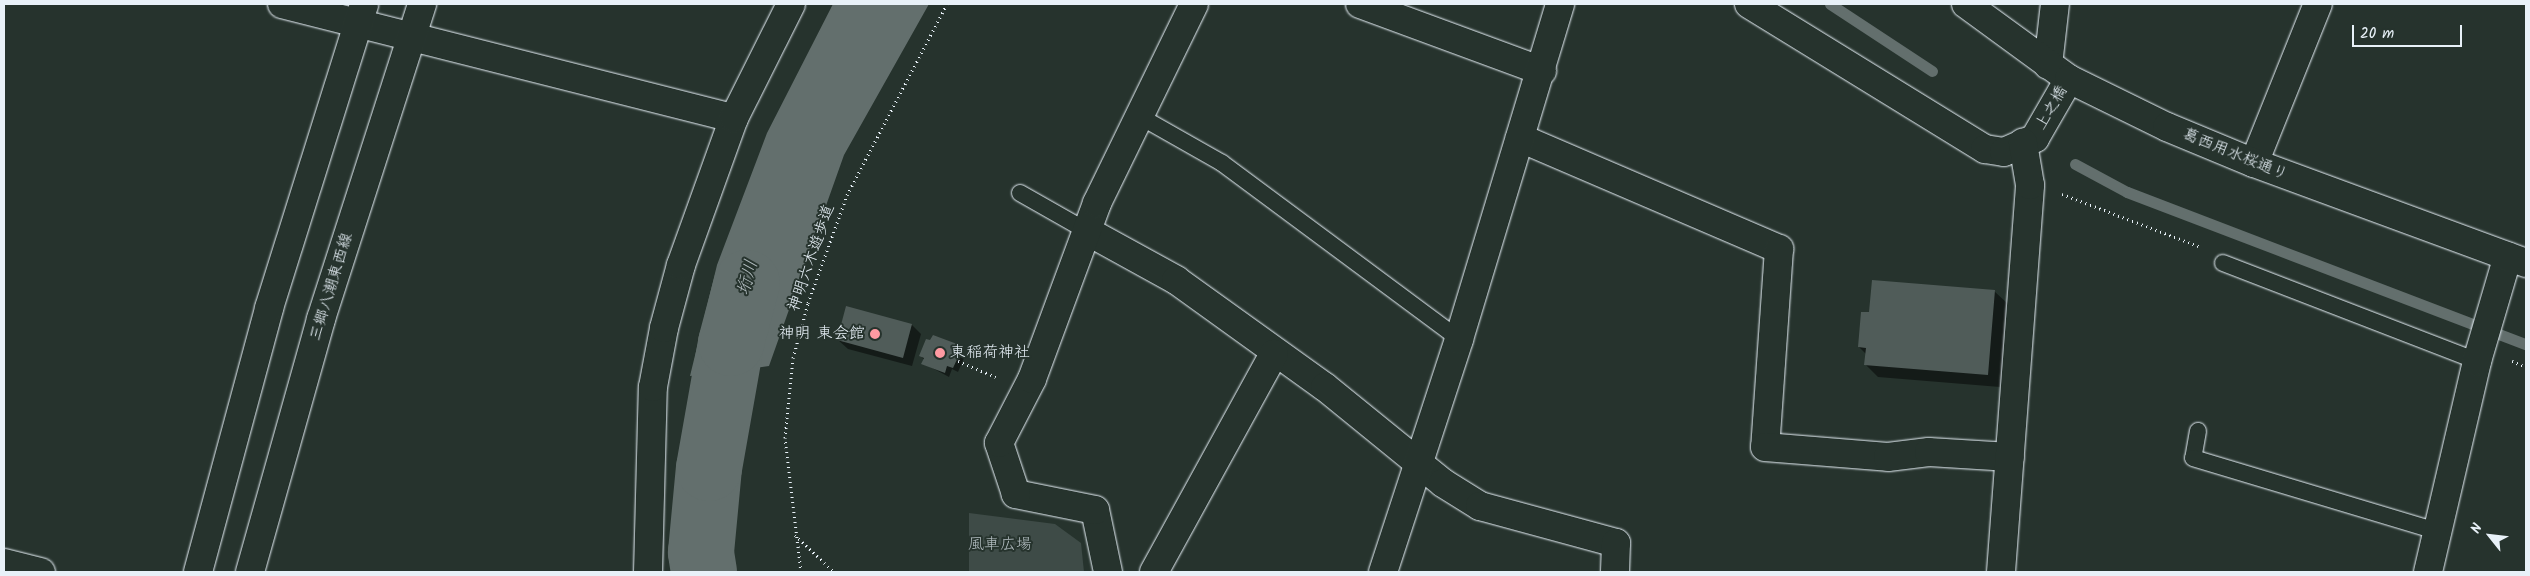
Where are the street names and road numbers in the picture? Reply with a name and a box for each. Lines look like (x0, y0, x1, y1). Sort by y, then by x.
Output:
street label: 上之橋 (2032, 82, 2072, 134)
street label: 葛西用水桜通り (2179, 125, 2291, 185)
street label: 神明六木遊歩道 (785, 202, 839, 314)
street label: 三郷八潮東西線 (306, 231, 358, 343)

